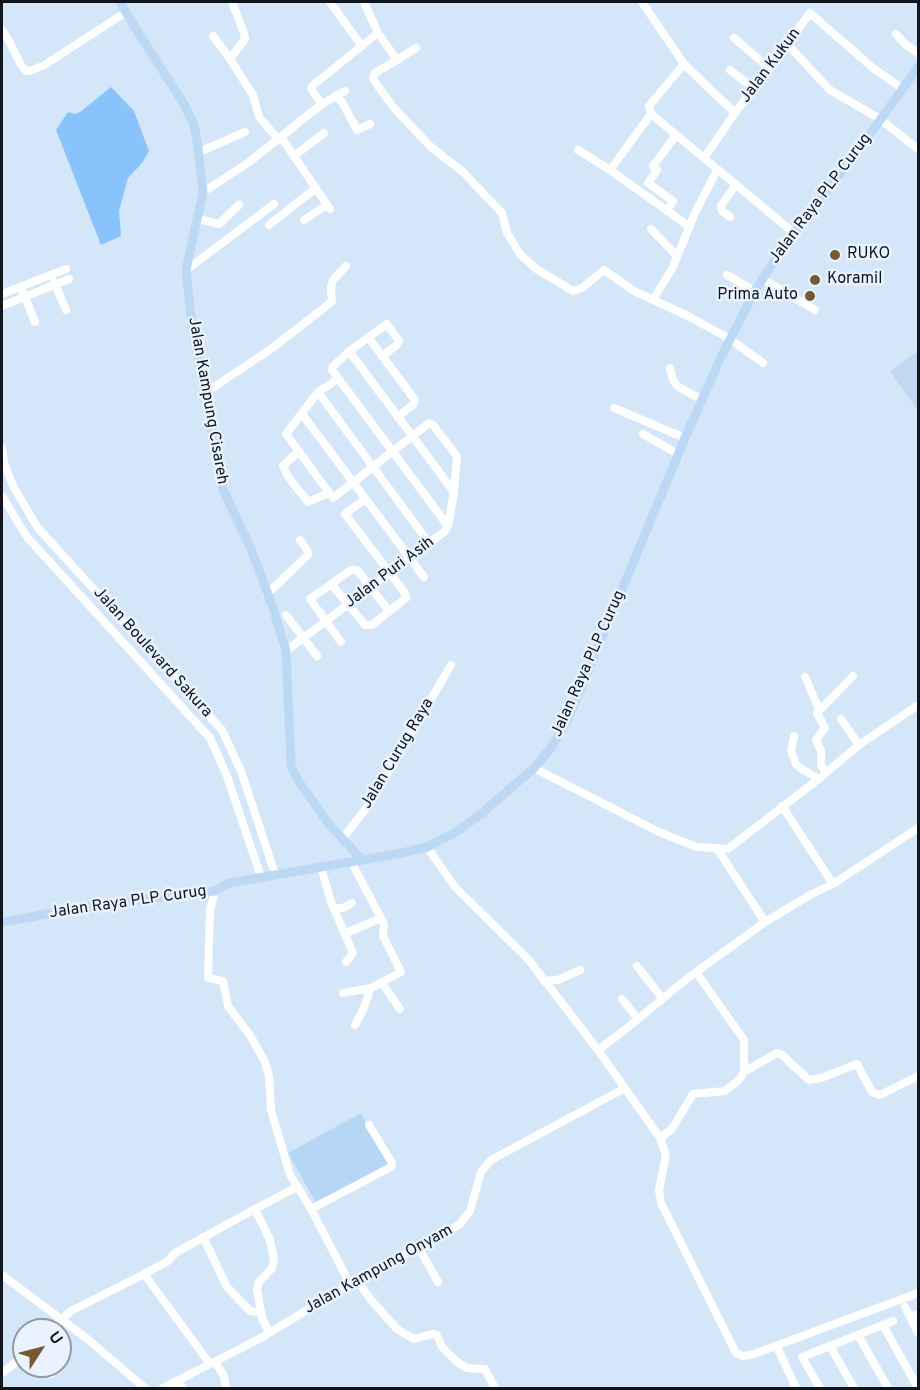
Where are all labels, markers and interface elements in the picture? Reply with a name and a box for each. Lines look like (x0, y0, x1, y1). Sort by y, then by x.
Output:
street label: Jalan Kukun (737, 25, 805, 107)
street label: Jalan Raya PLP Curug (766, 130, 876, 268)
place label: RUKO (847, 245, 890, 265)
marker: RUKO (828, 248, 842, 262)
place label: Koramil (827, 270, 882, 290)
marker: Koramil (808, 273, 822, 287)
place label: Prima Auto (717, 286, 798, 306)
marker: Prima Auto (803, 289, 817, 303)
street label: Jalan Kampung Cisareh (183, 316, 231, 486)
street label: Jalan Puri Asih (341, 533, 439, 613)
street label: Jalan Boulevard Sakura (88, 584, 216, 722)
street label: Jalan Raya PLP Curug (548, 588, 630, 740)
street label: Jalan Curug Raya (357, 695, 439, 813)
street label: Jalan Raya PLP Curug (48, 882, 208, 924)
street label: Jalan Kampung Onyam (301, 1221, 457, 1319)
north arrow (12, 1318, 72, 1378)
text: U (44, 1328, 66, 1349)

